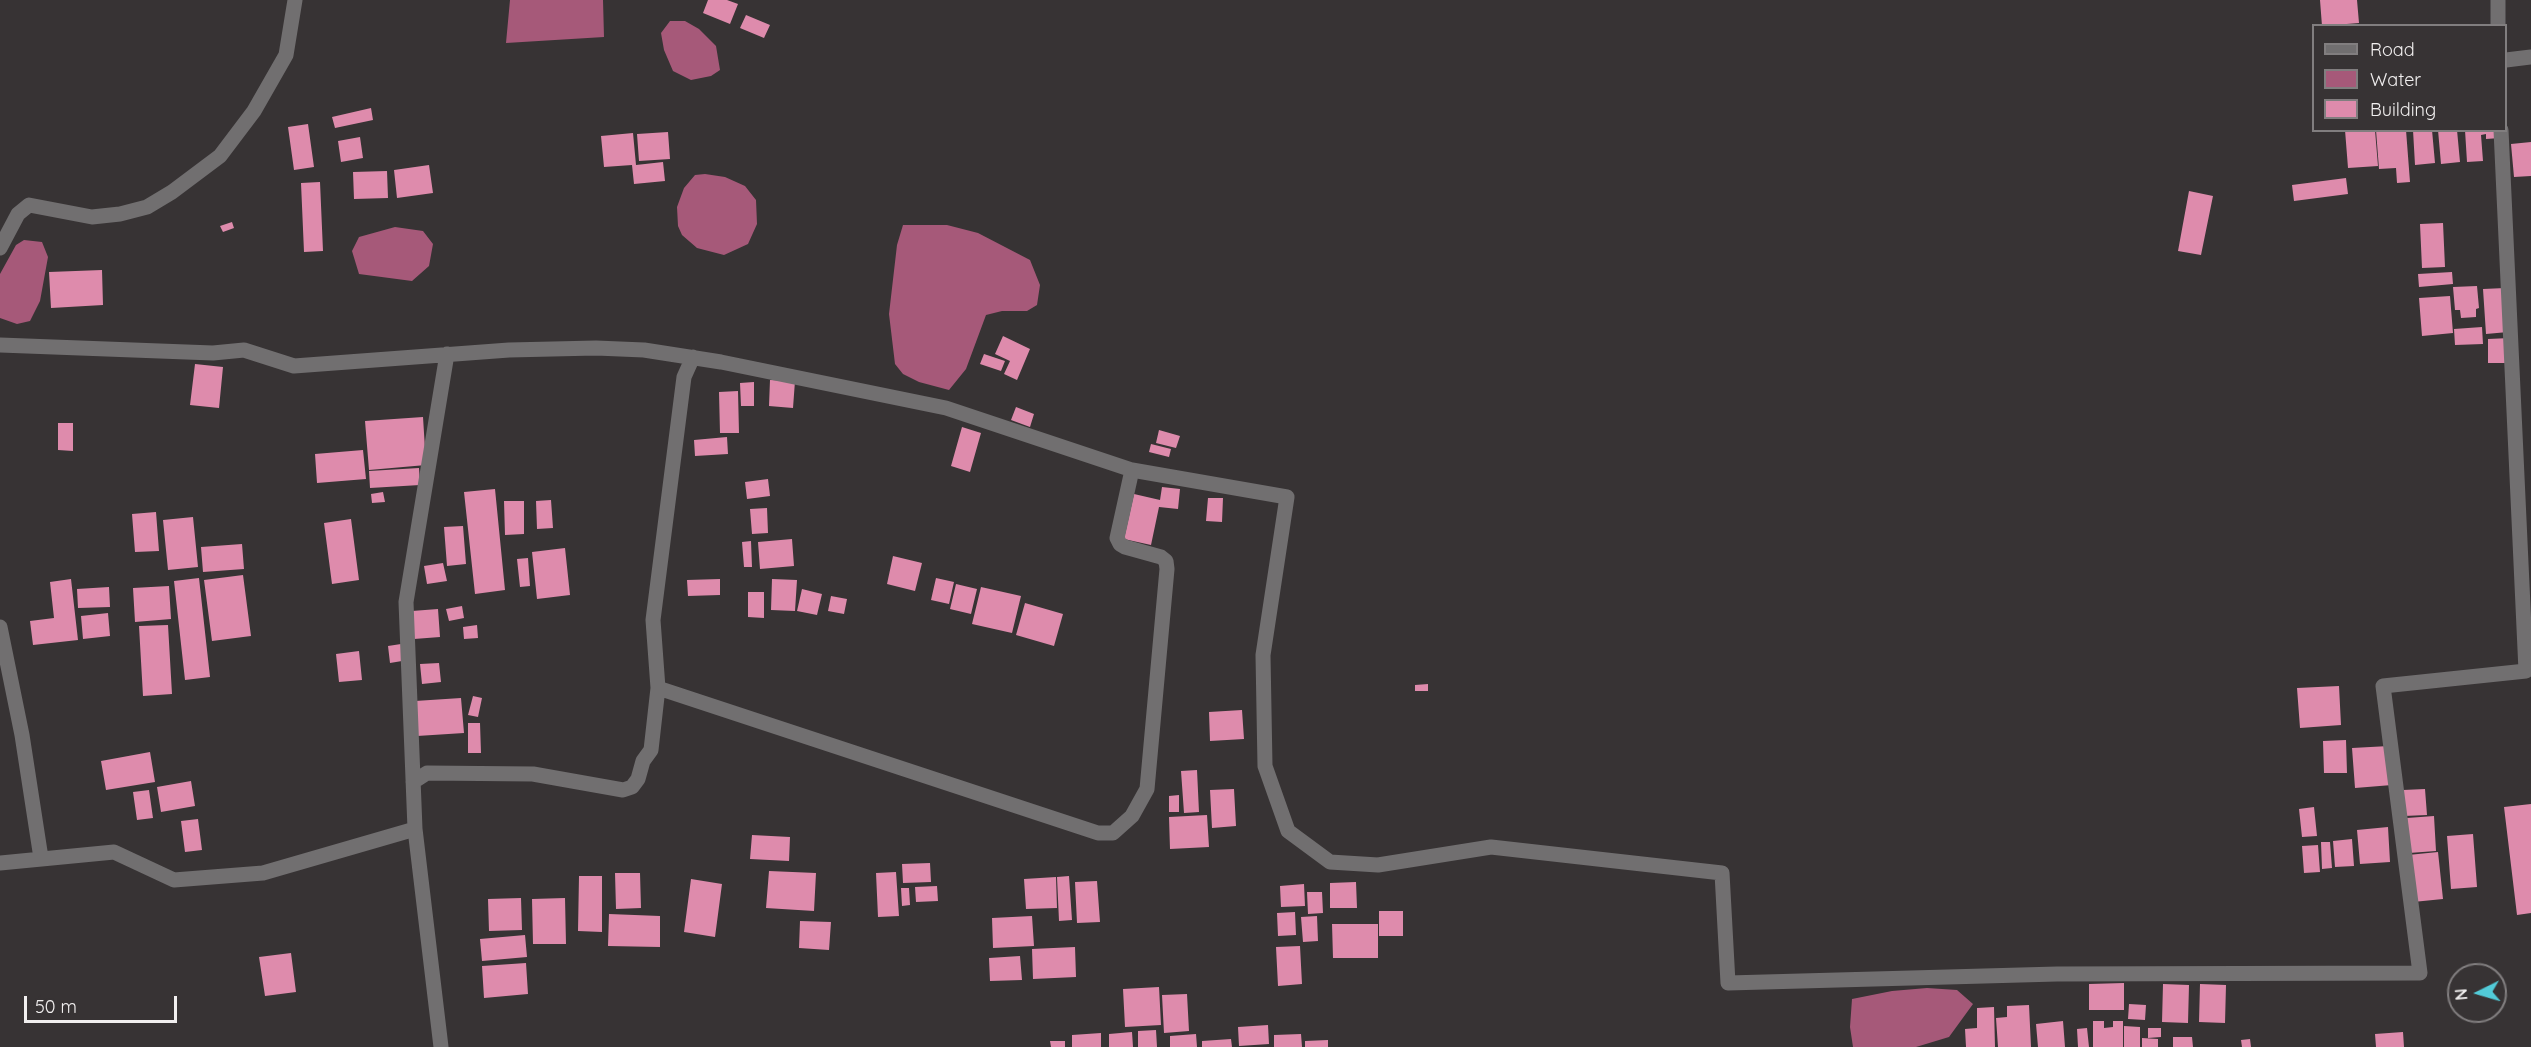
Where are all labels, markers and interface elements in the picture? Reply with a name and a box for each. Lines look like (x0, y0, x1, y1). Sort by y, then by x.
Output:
legend (2312, 24, 2507, 132)
text: Road (2370, 38, 2415, 61)
text: Water (2370, 68, 2421, 91)
text: Building (2370, 98, 2436, 121)
north arrow (2447, 963, 2507, 1023)
scale bar (27, 984, 180, 1022)
text: N (2451, 988, 2472, 1001)
text: 50 m (35, 995, 77, 1018)

